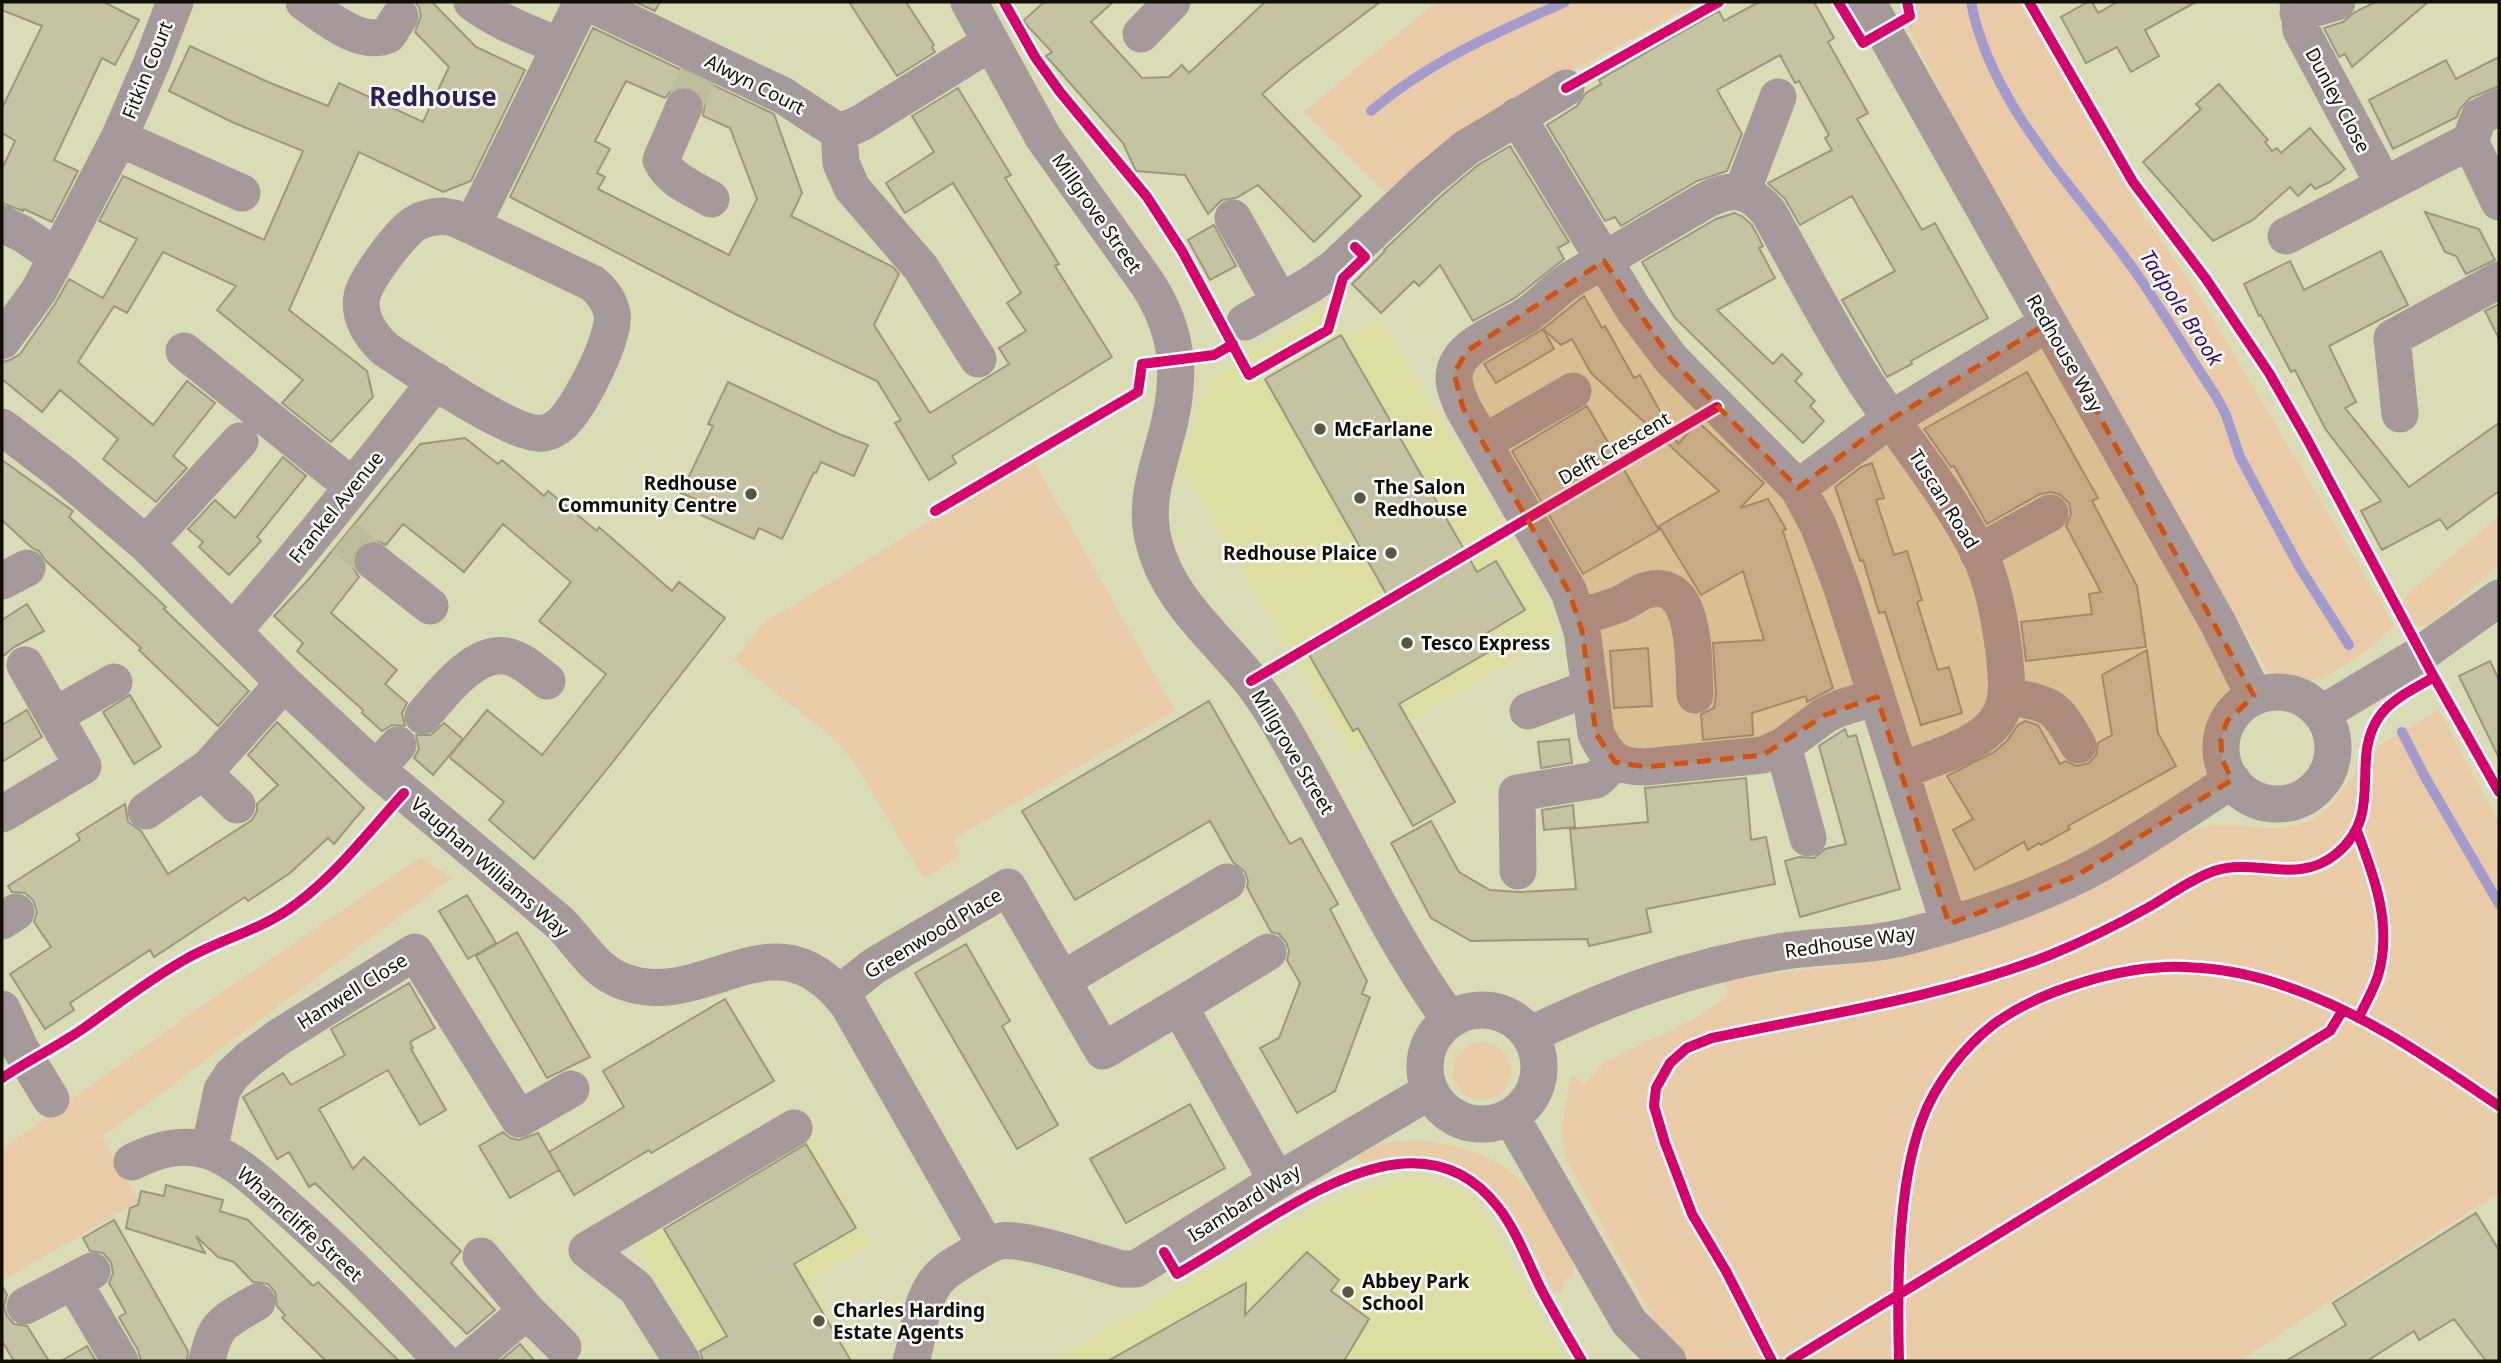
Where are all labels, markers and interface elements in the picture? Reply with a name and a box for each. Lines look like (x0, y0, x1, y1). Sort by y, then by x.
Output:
street label: Fitkin Court (116, 17, 178, 123)
street label: Dunley Close (2299, 43, 2377, 157)
street label: Alwyn Court (701, 48, 809, 120)
district label: Redhouse (369, 78, 497, 114)
street label: Millgrove Street (1046, 148, 1148, 278)
water label: Tadpole Brook (2134, 244, 2231, 372)
street label: Redhouse Way (2021, 290, 2109, 417)
street label: Delft Crescent (1553, 405, 1675, 491)
place label: McFarlane (1334, 416, 1433, 442)
marker: McFarlane (1312, 421, 1328, 437)
street label: Tuscan Road (1903, 444, 1985, 554)
street label: Frankel Avenue (283, 446, 389, 568)
place label: Redhouse Community Centre (558, 470, 737, 518)
place label: The Salon Redhouse (1374, 474, 1467, 522)
marker: Redhouse Community Centre (743, 486, 759, 502)
marker: The Salon Redhouse (1352, 490, 1368, 506)
place label: Redhouse Plaice (1223, 540, 1377, 566)
marker: Redhouse Plaice (1383, 545, 1399, 561)
place label: Tesco Express (1421, 630, 1550, 656)
marker: Tesco Express (1399, 635, 1415, 651)
street label: Millgrove Street (1246, 685, 1340, 819)
street label: Vaughan Williams Way (405, 791, 575, 943)
street label: Greenwood Place (859, 882, 1007, 984)
street label: Redhouse Way (1783, 920, 1917, 964)
street label: Hanwell Close (292, 947, 412, 1035)
street label: Isambard Way (1183, 1158, 1305, 1248)
street label: Wharncliffe Street (232, 1161, 368, 1287)
place label: Abbey Park School (1362, 1268, 1470, 1316)
marker: Abbey Park School (1340, 1284, 1356, 1300)
place label: Charles Harding Estate Agents (833, 1297, 985, 1345)
marker: Charles Harding Estate Agents (811, 1313, 827, 1329)

